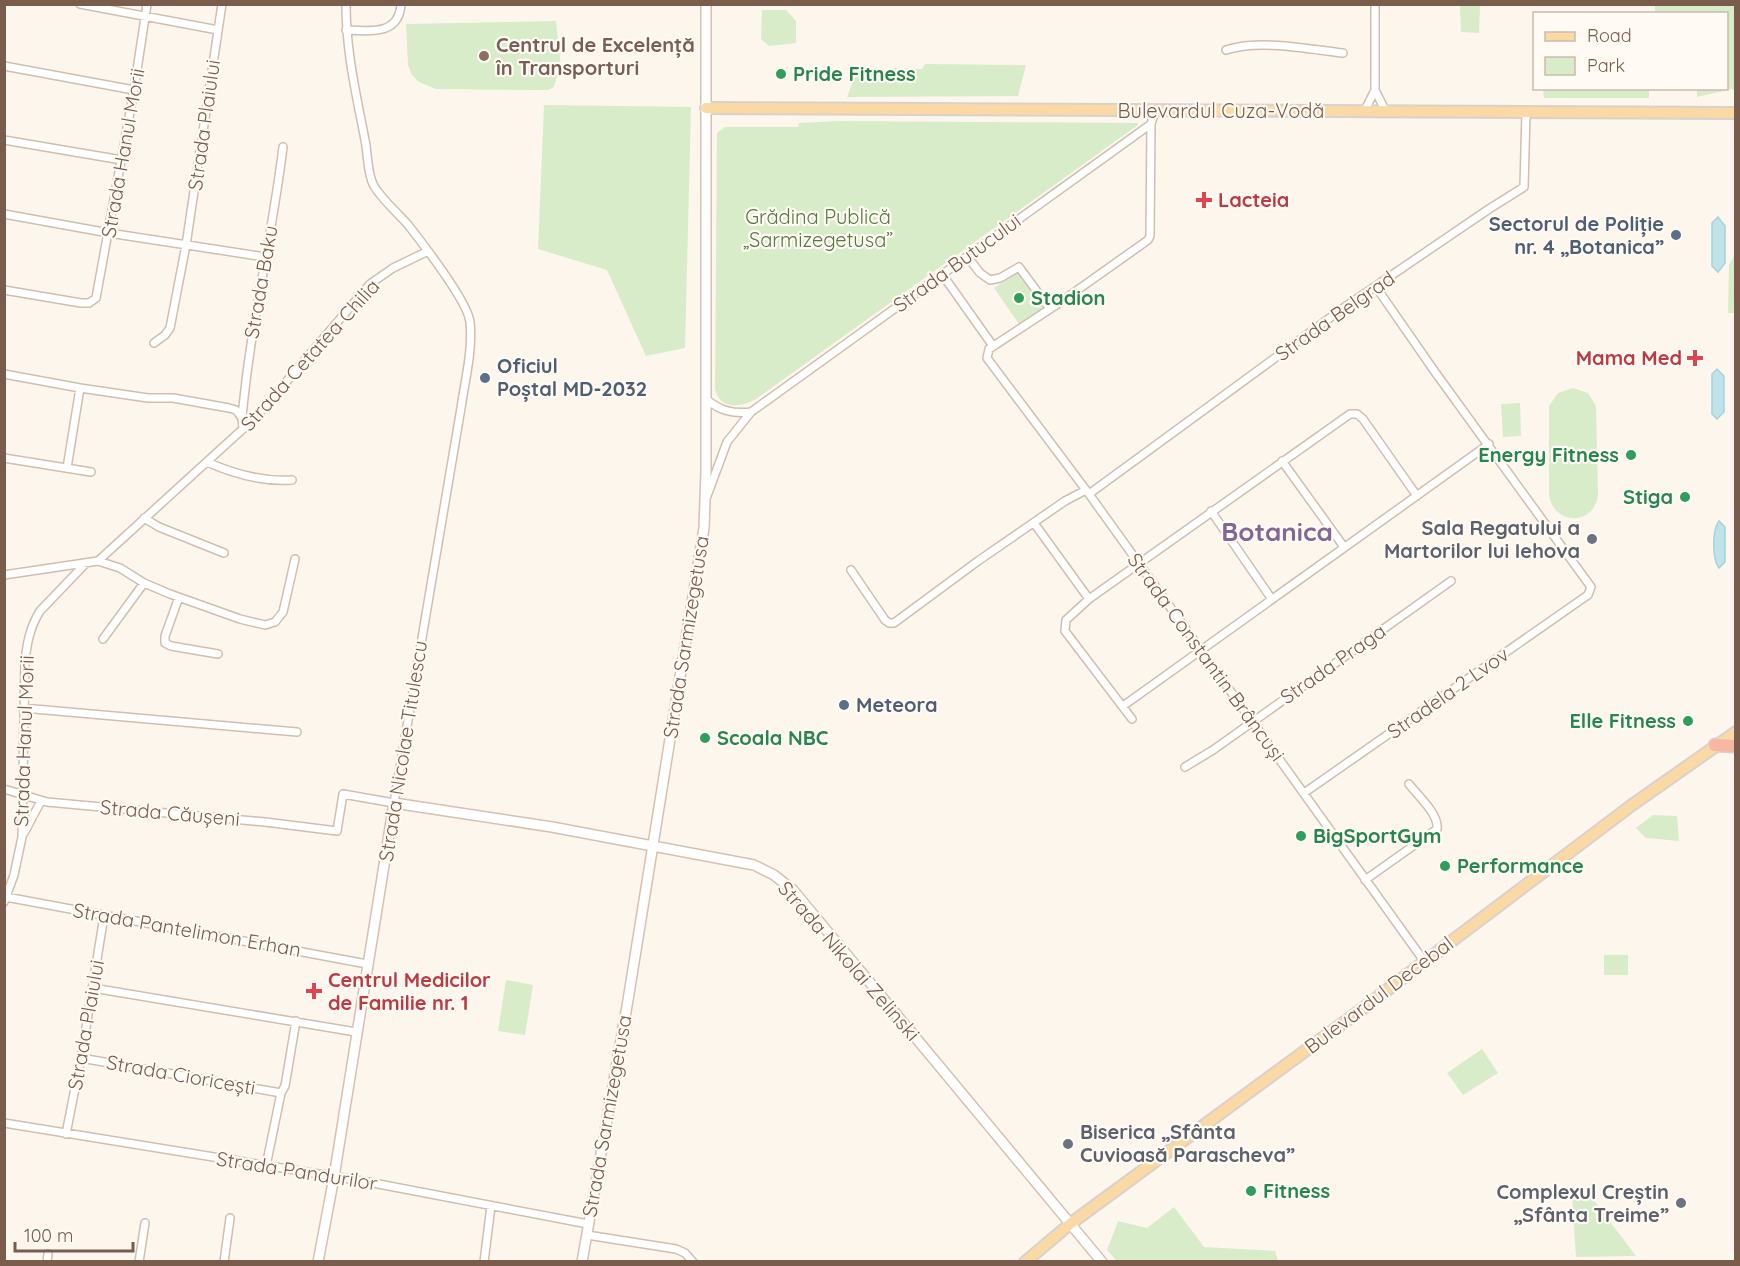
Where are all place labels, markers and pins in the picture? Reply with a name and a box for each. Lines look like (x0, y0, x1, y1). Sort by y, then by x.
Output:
place label: Centrul de Excelență în Transporturi (495, 32, 695, 80)
marker: Centrul de Excelență în Transporturi (477, 49, 491, 63)
place label: Pride Fitness (793, 61, 916, 86)
marker: Pride Fitness (774, 67, 788, 81)
place label: Lacteia (1218, 187, 1289, 212)
marker: Lacteia (1195, 191, 1213, 209)
place label: Sectorul de Poliție nr. 4 „Botanica” (1489, 211, 1664, 259)
marker: Sectorul de Poliție nr. 4 „Botanica” (1669, 228, 1683, 242)
place label: Stadion (1031, 285, 1105, 310)
marker: Stadion (1012, 291, 1026, 305)
place label: Mama Med (1576, 345, 1682, 370)
marker: Mama Med (1686, 349, 1704, 367)
place label: Oficiul Poștal MD-2032 (497, 353, 647, 402)
marker: Oficiul Poștal MD-2032 (478, 371, 492, 385)
place label: Energy Fitness (1478, 442, 1619, 467)
marker: Energy Fitness (1624, 448, 1638, 462)
place label: Stiga (1623, 484, 1673, 509)
marker: Stiga (1678, 490, 1692, 504)
place label: Sala Regatului a Martorilor lui Iehova (1384, 515, 1580, 563)
marker: Sala Regatului a Martorilor lui Iehova (1585, 532, 1599, 546)
place label: Meteora (856, 692, 938, 717)
marker: Meteora (837, 698, 851, 712)
place label: Elle Fitness (1569, 708, 1676, 733)
marker: Elle Fitness (1681, 714, 1695, 728)
place label: Scoala NBC (717, 725, 829, 750)
marker: Scoala NBC (698, 731, 712, 745)
place label: BigSportGym (1313, 823, 1441, 848)
marker: BigSportGym (1294, 829, 1308, 843)
place label: Performance (1457, 853, 1584, 878)
marker: Performance (1438, 859, 1452, 873)
place label: Centrul Medicilor de Familie nr. 1 (328, 967, 491, 1015)
marker: Centrul Medicilor de Familie nr. 1 (305, 982, 323, 1000)
place label: Biserica „Sfânta Cuvioasă Parascheva” (1080, 1119, 1295, 1167)
marker: Biserica „Sfânta Cuvioasă Parascheva” (1061, 1137, 1075, 1151)
place label: Fitness (1263, 1178, 1330, 1203)
place label: Complexul Creștin „Sfânta Treime” (1497, 1179, 1669, 1227)
marker: Fitness (1244, 1184, 1258, 1198)
marker: Complexul Creștin „Sfânta Treime” (1674, 1196, 1688, 1210)

